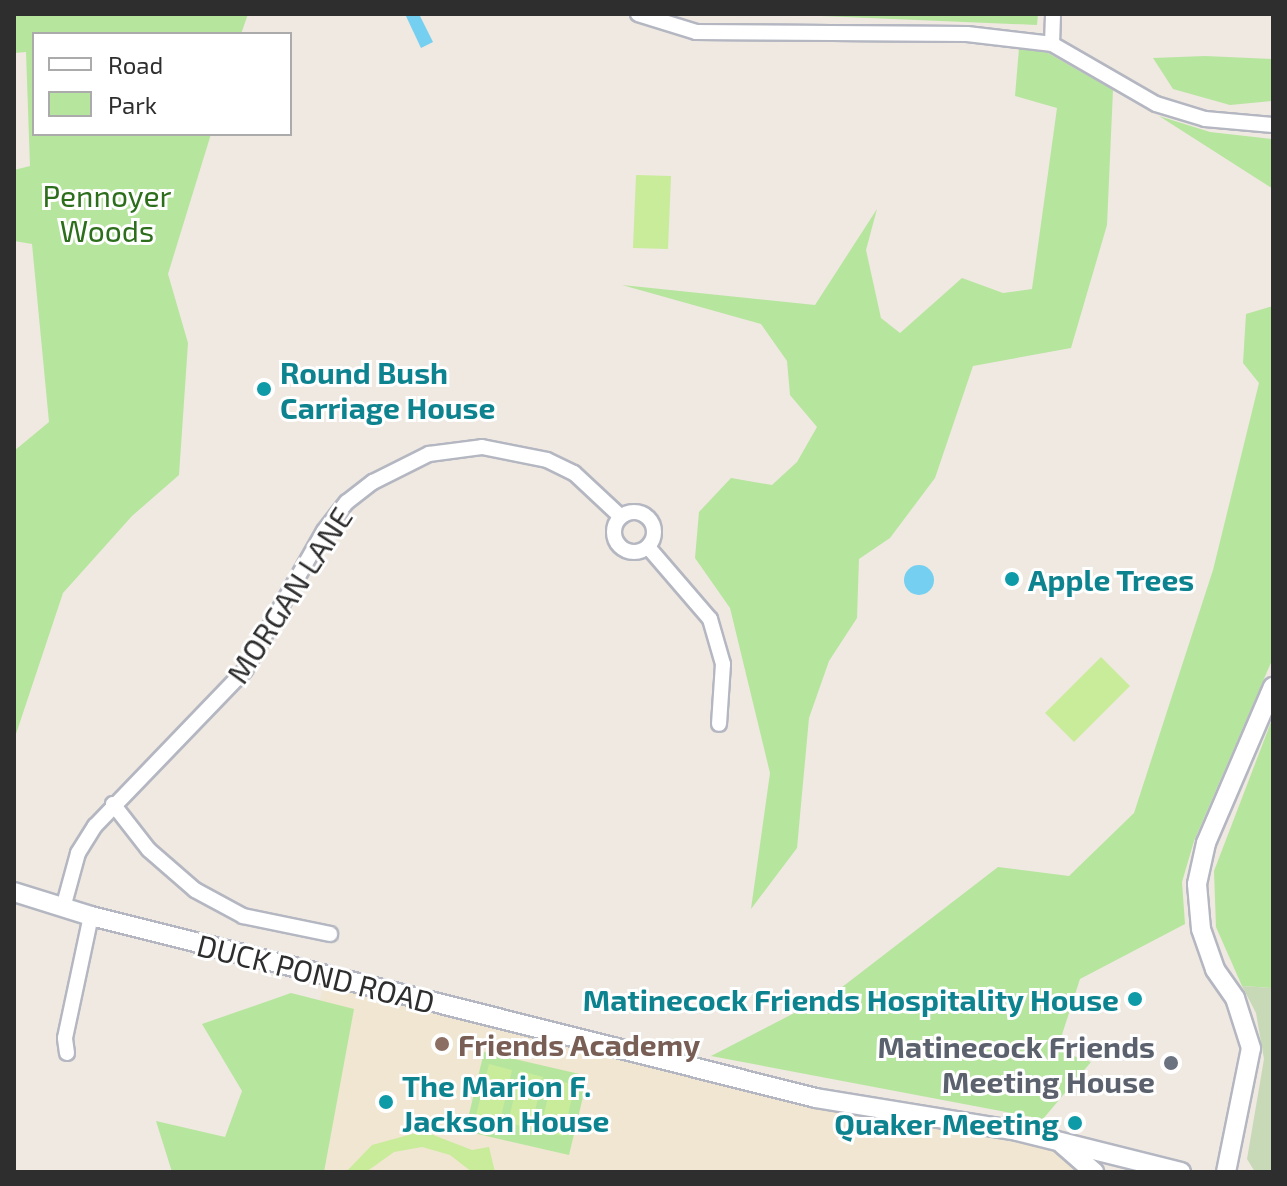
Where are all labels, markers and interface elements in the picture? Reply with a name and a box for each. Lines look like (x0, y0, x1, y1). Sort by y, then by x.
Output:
legend (32, 32, 292, 136)
text: Road (108, 50, 163, 79)
text: Park (108, 90, 157, 119)
park label: Pennoyer Woods (42, 177, 172, 248)
place label: Round Bush Carriage House (280, 354, 495, 424)
marker: Round Bush Carriage House (255, 380, 273, 398)
street label: MORGAN LANE (219, 500, 359, 690)
place label: Apple Trees (1028, 561, 1195, 597)
marker: Apple Trees (1003, 570, 1021, 588)
street label: DUCK POND ROAD (193, 926, 439, 1020)
place label: Matinecock Friends Hospitality House (582, 981, 1119, 1017)
marker: Matinecock Friends Hospitality House (1126, 990, 1144, 1008)
place label: Friends Academy (458, 1026, 701, 1062)
place label: Matinecock Friends Meeting House (877, 1028, 1155, 1098)
marker: Friends Academy (433, 1035, 451, 1053)
marker: Matinecock Friends Meeting House (1162, 1054, 1180, 1072)
place label: The Marion F. Jackson House (402, 1067, 610, 1138)
marker: The Marion F. Jackson House (377, 1093, 395, 1111)
place label: Quaker Meeting (834, 1105, 1059, 1141)
marker: Quaker Meeting (1066, 1114, 1084, 1132)

